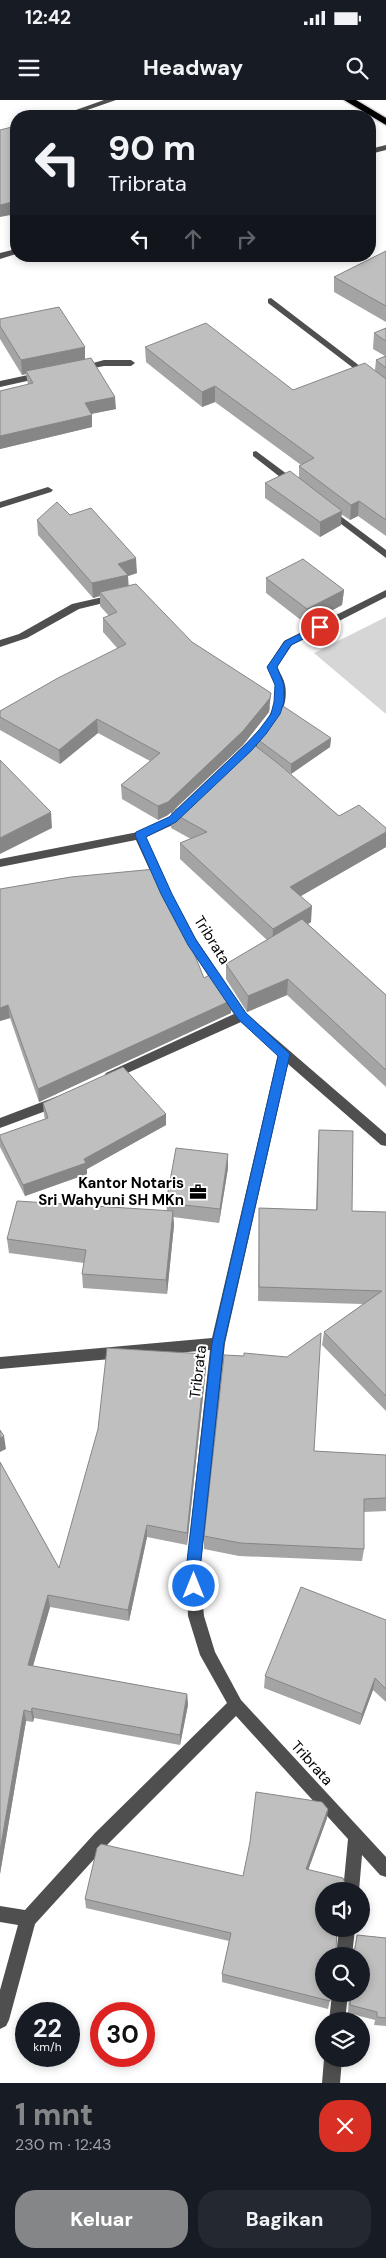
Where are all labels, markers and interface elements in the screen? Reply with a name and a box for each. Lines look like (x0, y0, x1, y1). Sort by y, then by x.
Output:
text: 12:42 (25, 5, 71, 30)
text: Headway (143, 53, 243, 82)
icon: menu (15, 54, 43, 82)
icon: search (343, 54, 371, 82)
text: 90 m (108, 125, 196, 171)
icon: left (25, 130, 90, 195)
text: Tribrata (108, 169, 187, 198)
icon: left (126, 225, 154, 253)
icon: ahead (179, 225, 207, 253)
icon: right (232, 225, 260, 253)
pin (299, 606, 341, 648)
icon: arrive (306, 613, 334, 641)
street label: Tribrata (189, 912, 235, 968)
place label: Kantor Notaris Sri Wahyuni SH MKn (38, 1173, 184, 1210)
office icon: Kantor Notaris Sri Wahyuni SH MKn (188, 1182, 208, 1202)
street label: Tribrata (185, 1344, 211, 1400)
position arrow (167, 1559, 219, 1611)
street label: Tribrata (287, 1736, 337, 1790)
map controls (315, 1882, 370, 2067)
button: sound (315, 1882, 370, 1937)
button: search (315, 1947, 370, 2002)
speed limit sign: 30 (90, 2002, 155, 2067)
text: 22 (33, 2012, 62, 2045)
button: layers (315, 2012, 370, 2067)
text: km/h (33, 2039, 62, 2055)
text: 1 mnt (15, 2095, 93, 2134)
button: close (319, 2100, 371, 2152)
text: 230 m · 12:43 (15, 2134, 111, 2155)
button: Keluar (15, 2190, 188, 2248)
button: Bagikan (198, 2190, 371, 2248)

